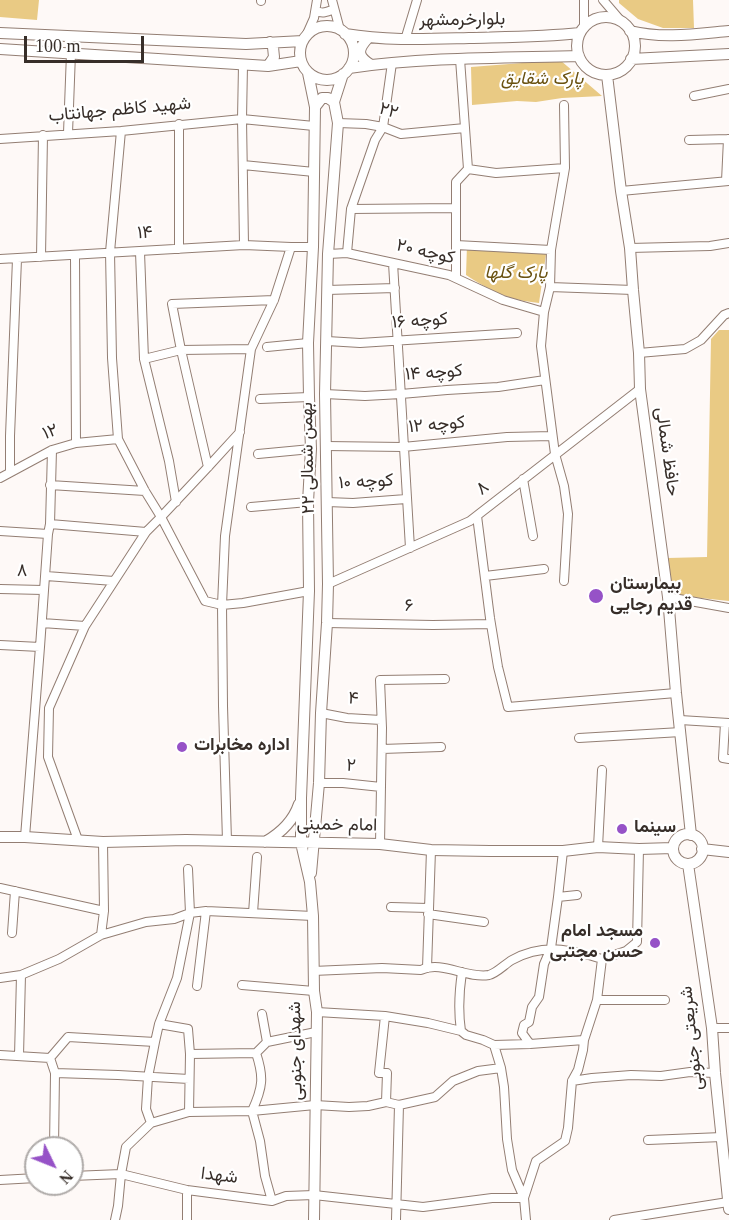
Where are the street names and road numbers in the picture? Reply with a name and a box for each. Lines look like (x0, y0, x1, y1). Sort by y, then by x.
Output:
street label: بلوارخرمشهر (419, 10, 505, 34)
street label: شهید کاظم جهانتاب (48, 95, 192, 129)
street label: ۲۲ (376, 100, 400, 126)
street label: ۱۴ (137, 224, 153, 246)
street label: کوچه ۲۰ (394, 237, 456, 271)
street label: کوچه ۱۶ (391, 310, 449, 336)
street label: کوچه ۱۴ (404, 362, 464, 388)
street label: ۲۲ بهمن شمالی (298, 402, 322, 514)
street label: حافظ شمالی (648, 406, 682, 498)
street label: کوچه ۱۲ (408, 414, 466, 440)
street label: ۱۲ (40, 421, 62, 447)
street label: کوچه ۱۰ (338, 472, 394, 496)
street label: ۸ (473, 478, 495, 502)
street label: ۸ (17, 562, 27, 584)
street label: ۶ (404, 597, 414, 619)
street label: ۴ (347, 690, 359, 712)
street label: ۲ (346, 757, 356, 779)
street label: امام خمینی (296, 815, 378, 839)
street label: شریعتی جنوبی (678, 985, 710, 1091)
street label: شهدای جنوبی (286, 1001, 310, 1101)
street label: شهدا (199, 1165, 239, 1191)

